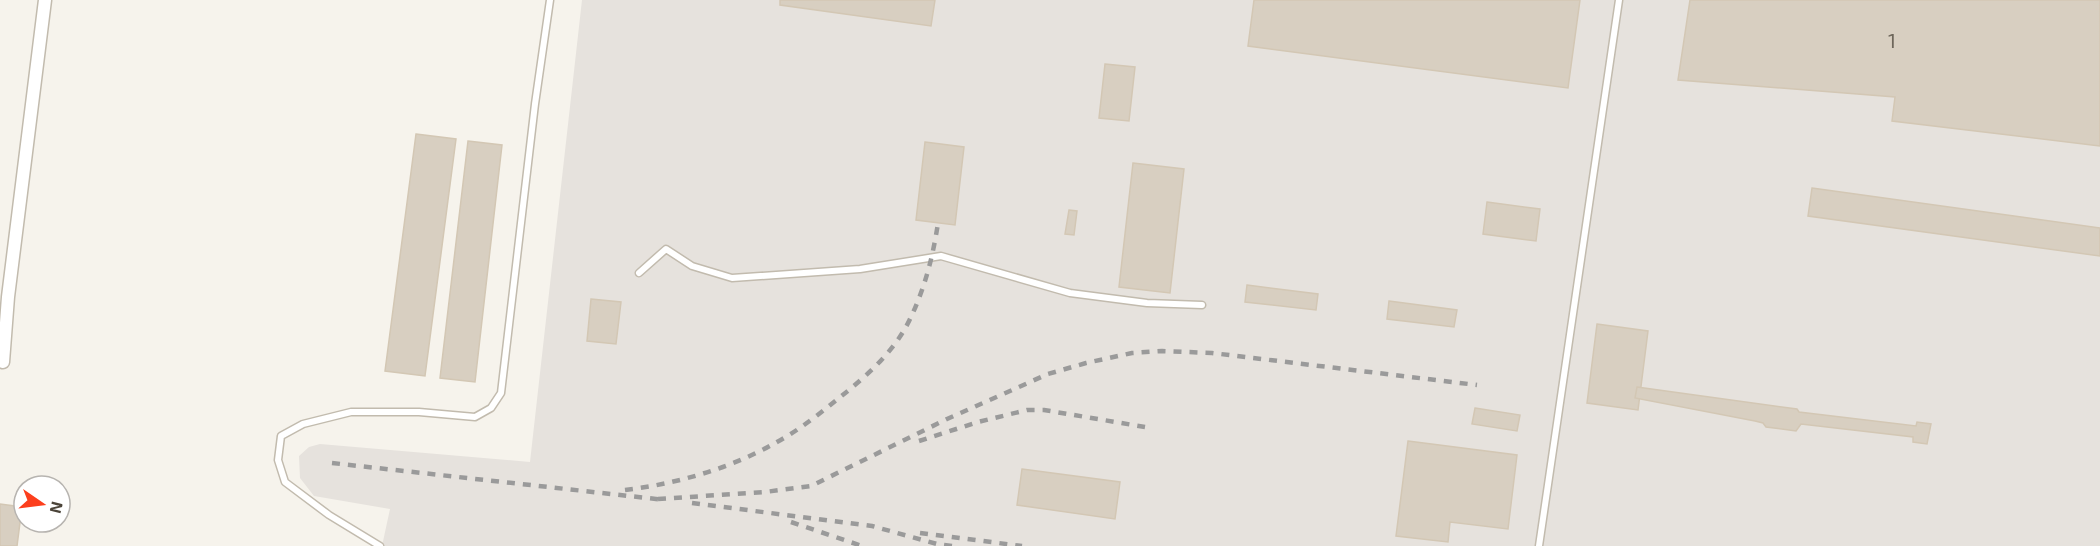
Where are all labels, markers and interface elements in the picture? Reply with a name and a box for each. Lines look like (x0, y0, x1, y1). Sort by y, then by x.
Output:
house number: 1 (1888, 28, 1896, 52)
north arrow (12, 474, 72, 534)
text: N (46, 500, 68, 516)

